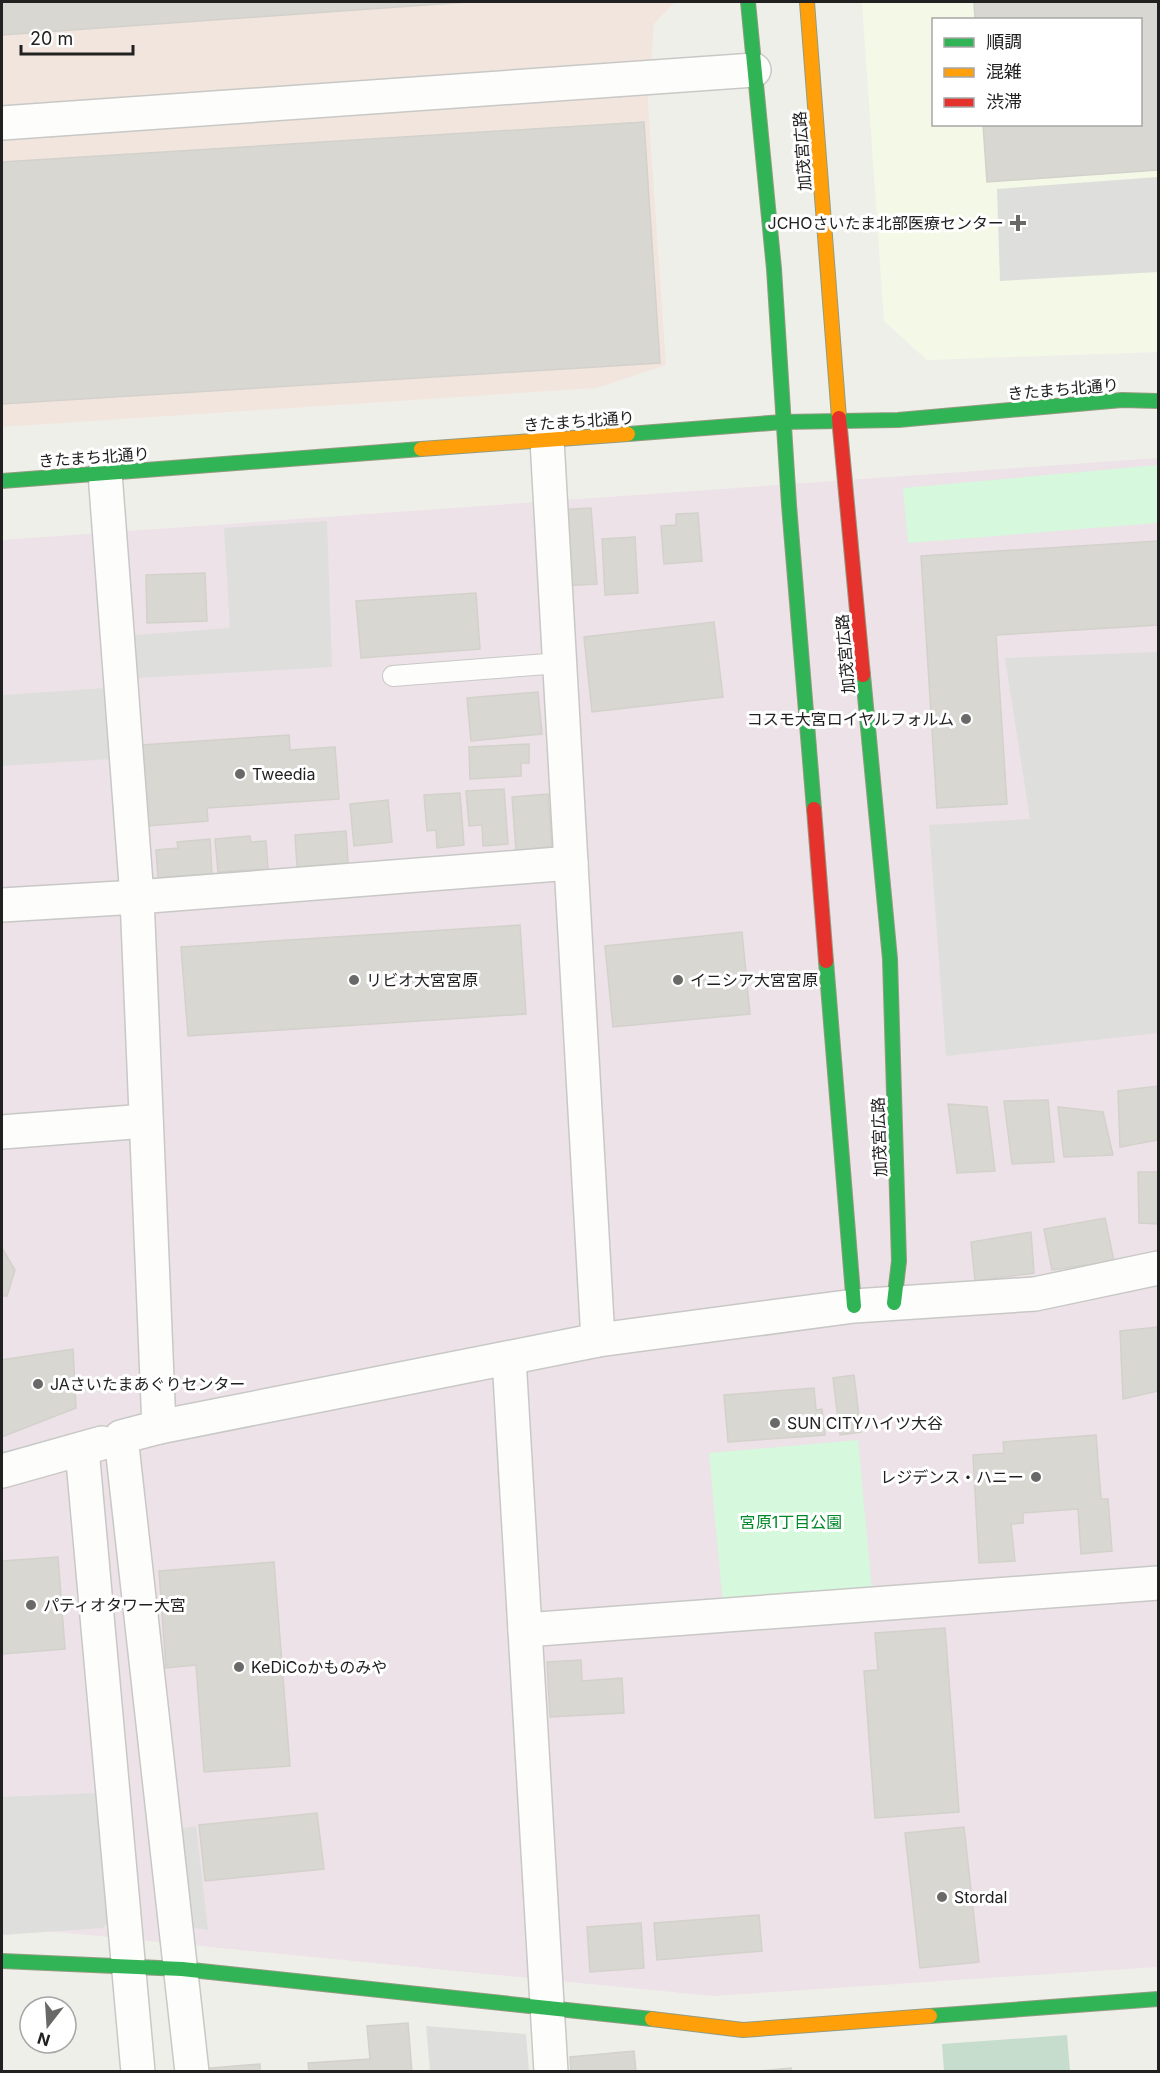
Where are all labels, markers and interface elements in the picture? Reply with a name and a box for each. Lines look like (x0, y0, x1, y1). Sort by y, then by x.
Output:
scale bar (21, 18, 134, 56)
legend (932, 18, 1142, 126)
text: 20 m (30, 28, 73, 49)
text: 順調 (986, 31, 1022, 52)
text: 混雑 (986, 61, 1022, 82)
text: 渋滞 (986, 91, 1022, 112)
street label: 加茂宮広路 (789, 110, 815, 192)
place label: JCHOさいたま北部医療センター (768, 213, 1004, 233)
marker: JCHOさいたま北部医療センター (1009, 214, 1027, 232)
street label: きたまち北通り (1007, 374, 1119, 404)
street label: きたまち北通り (523, 407, 635, 435)
street label: きたまち北通り (38, 443, 150, 471)
street label: 加茂宮広路 (832, 613, 858, 695)
place label: コスモ大宮ロイヤルフォルム (747, 709, 954, 729)
marker: コスモ大宮ロイヤルフォルム (959, 712, 973, 726)
place label: Tweedia (252, 764, 315, 784)
marker: Tweedia (233, 767, 247, 781)
place label: リビオ大宮宮原 (366, 970, 478, 990)
place label: イニシア大宮宮原 (690, 970, 818, 990)
marker: リビオ大宮宮原 (347, 973, 361, 987)
marker: イニシア大宮宮原 (671, 973, 685, 987)
street label: 加茂宮広路 (868, 1097, 890, 1177)
place label: JAさいたまあぐりセンター (50, 1374, 245, 1394)
marker: JAさいたまあぐりセンター (31, 1377, 45, 1391)
place label: SUN CITYハイツ大谷 (787, 1413, 943, 1433)
marker: SUN CITYハイツ大谷 (768, 1416, 782, 1430)
place label: レジデンス・ハニー (880, 1467, 1024, 1487)
marker: レジデンス・ハニー (1029, 1470, 1043, 1484)
park label: 宮原1丁目公園 (740, 1512, 842, 1532)
place label: パティオタワー大宮 (43, 1595, 186, 1615)
marker: パティオタワー大宮 (24, 1598, 38, 1612)
place label: KeDiCoかものみや (251, 1657, 387, 1677)
marker: KeDiCoかものみや (232, 1660, 246, 1674)
place label: Stordal (954, 1887, 1007, 1907)
marker: Stordal (935, 1890, 949, 1904)
north arrow (18, 1995, 78, 2055)
text: N (35, 2028, 52, 2051)

